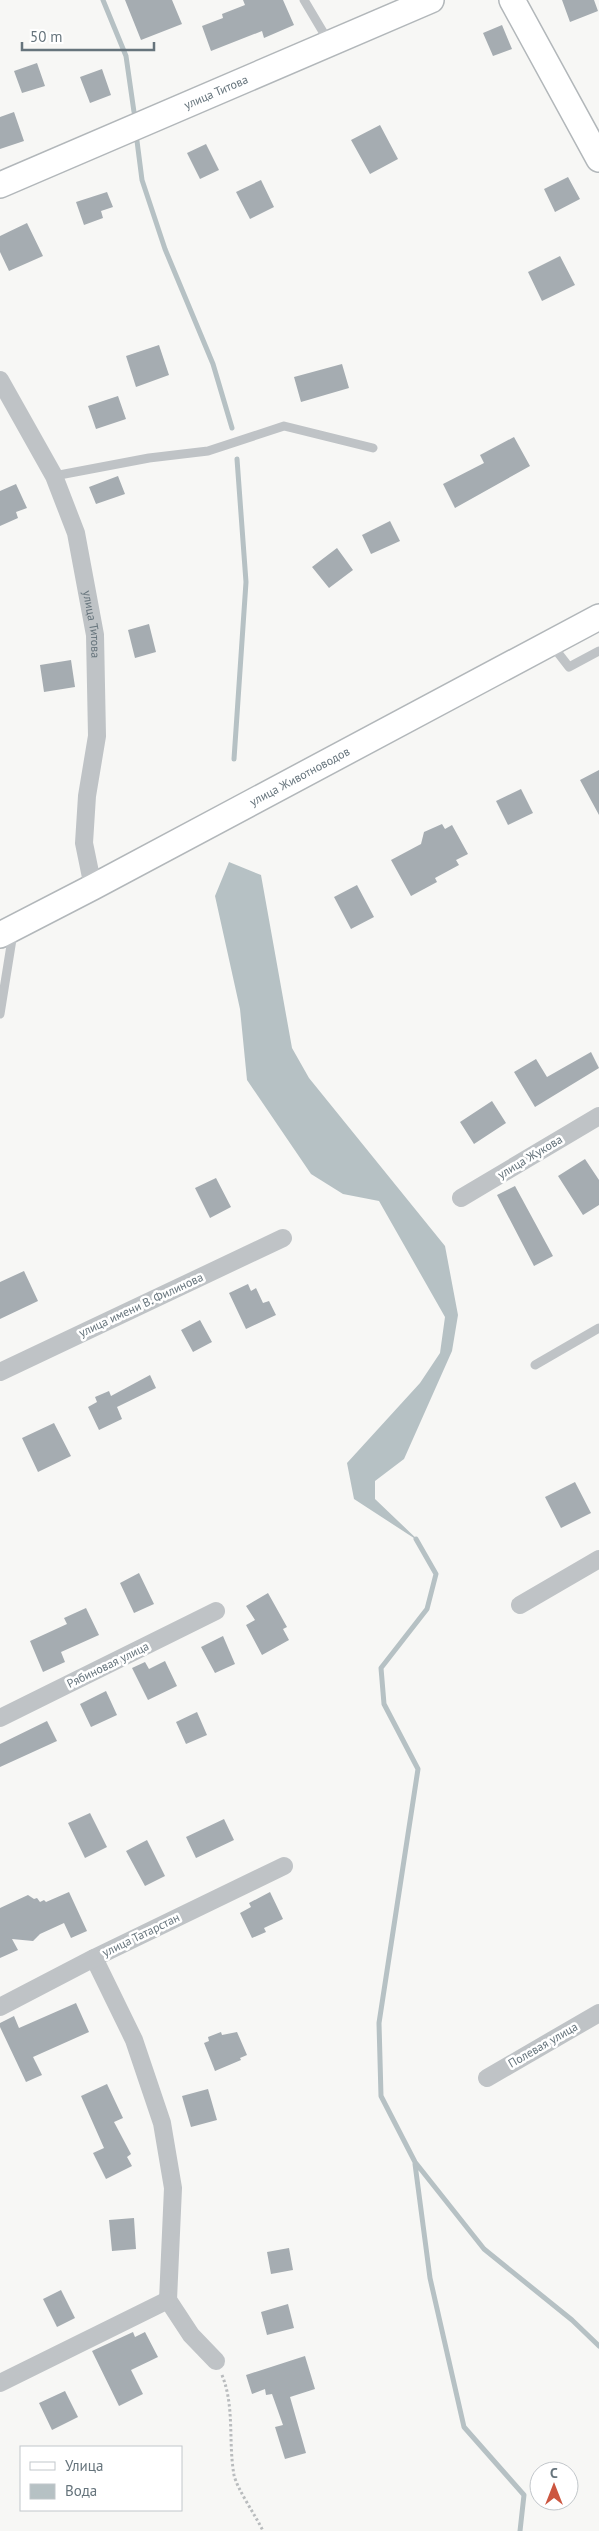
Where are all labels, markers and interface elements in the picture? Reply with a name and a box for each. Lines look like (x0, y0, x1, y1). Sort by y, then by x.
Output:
scale bar (22, 20, 155, 52)
text: 50 m (30, 27, 63, 46)
street label: улица Титова (181, 71, 250, 112)
street label: улица Титова (80, 589, 103, 658)
street label: улица Животноводов (247, 743, 352, 809)
street label: улица Жукова (495, 1131, 565, 1182)
street label: улица имени В. Филинова (76, 1269, 205, 1340)
street label: Рябиновая улица (64, 1638, 151, 1691)
street label: улица Татарстан (100, 1909, 182, 1960)
street label: Полевая улица (505, 2019, 580, 2071)
legend (20, 2446, 182, 2511)
text: Улица (65, 2456, 103, 2475)
north arrow (529, 2461, 579, 2511)
text: С (550, 2464, 558, 2482)
text: Вода (65, 2481, 97, 2500)

